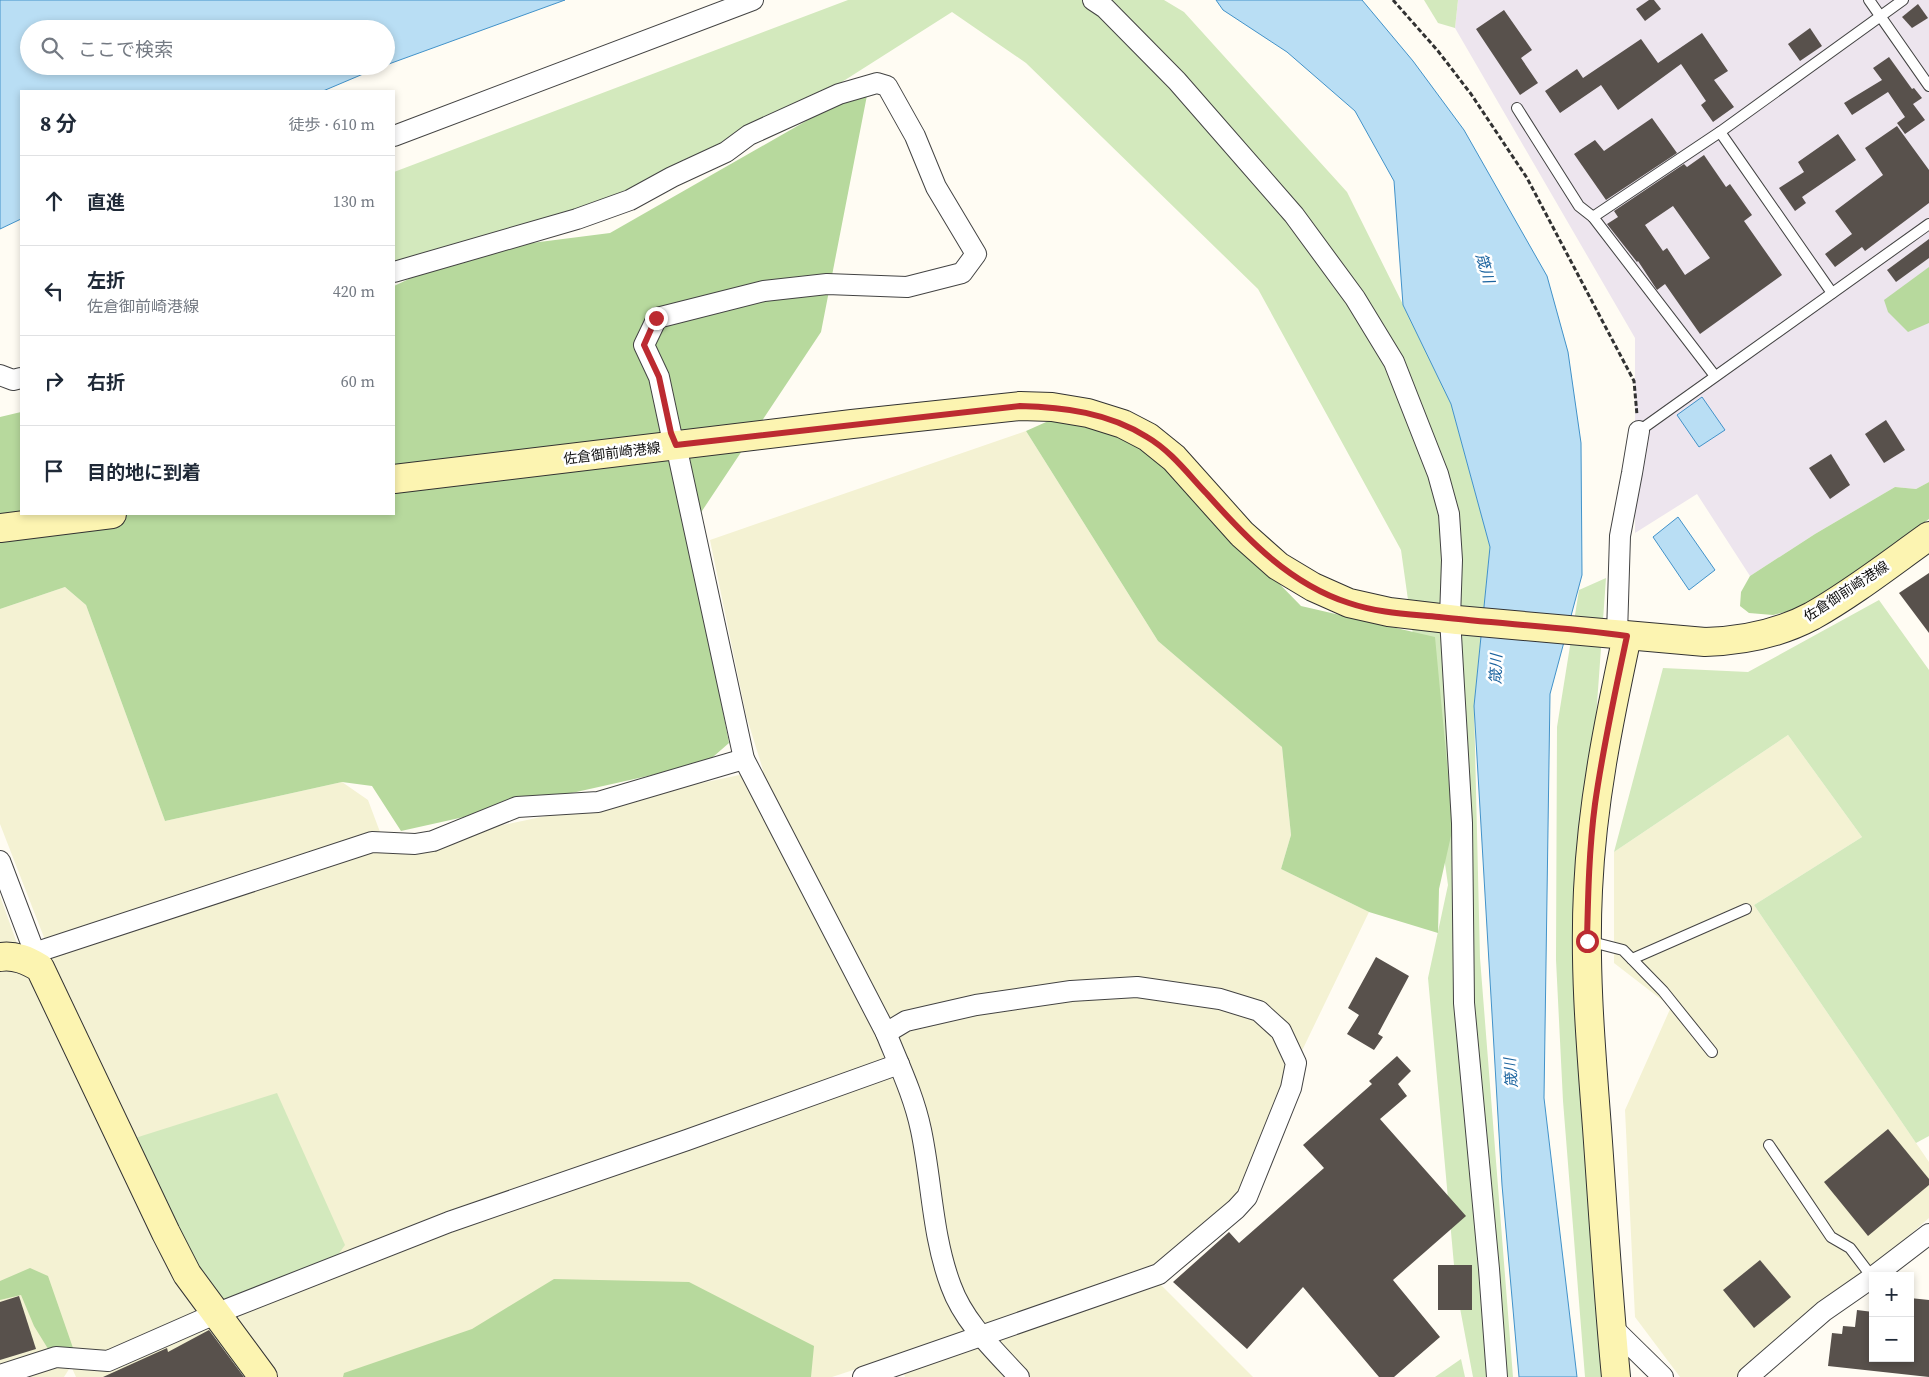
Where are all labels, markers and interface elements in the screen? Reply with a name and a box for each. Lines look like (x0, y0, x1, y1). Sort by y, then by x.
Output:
search box (20, 20, 395, 75)
icon: search (38, 34, 66, 62)
text: ここで検索 (78, 36, 173, 62)
text: 8 分 (40, 109, 77, 138)
text: 徒歩 · 610 m (289, 113, 375, 135)
icon: ahead (40, 187, 68, 215)
text: 直進 (87, 189, 125, 215)
text: 130 m (333, 190, 375, 212)
water label: 筬川 (1471, 251, 1500, 287)
text: 左折 (87, 267, 125, 293)
icon: left (40, 277, 68, 305)
text: 420 m (333, 280, 375, 302)
text: 佐倉御前崎港線 (87, 295, 199, 317)
route end (645, 307, 668, 330)
icon: right (40, 367, 68, 395)
text: 右折 (87, 369, 125, 395)
text: 60 m (341, 370, 375, 392)
street label: 佐倉御前崎港線 (562, 437, 662, 469)
icon: arrive (40, 457, 68, 485)
text: 目的地に到着 (87, 459, 201, 485)
street label: 佐倉御前崎港線 (1799, 556, 1893, 626)
water label: 筬川 (1484, 652, 1507, 684)
route start (1576, 930, 1599, 953)
water label: 筬川 (1499, 1055, 1522, 1089)
map controls (1869, 1272, 1914, 1362)
button: + (1869, 1272, 1914, 1317)
button: − (1869, 1317, 1914, 1362)

